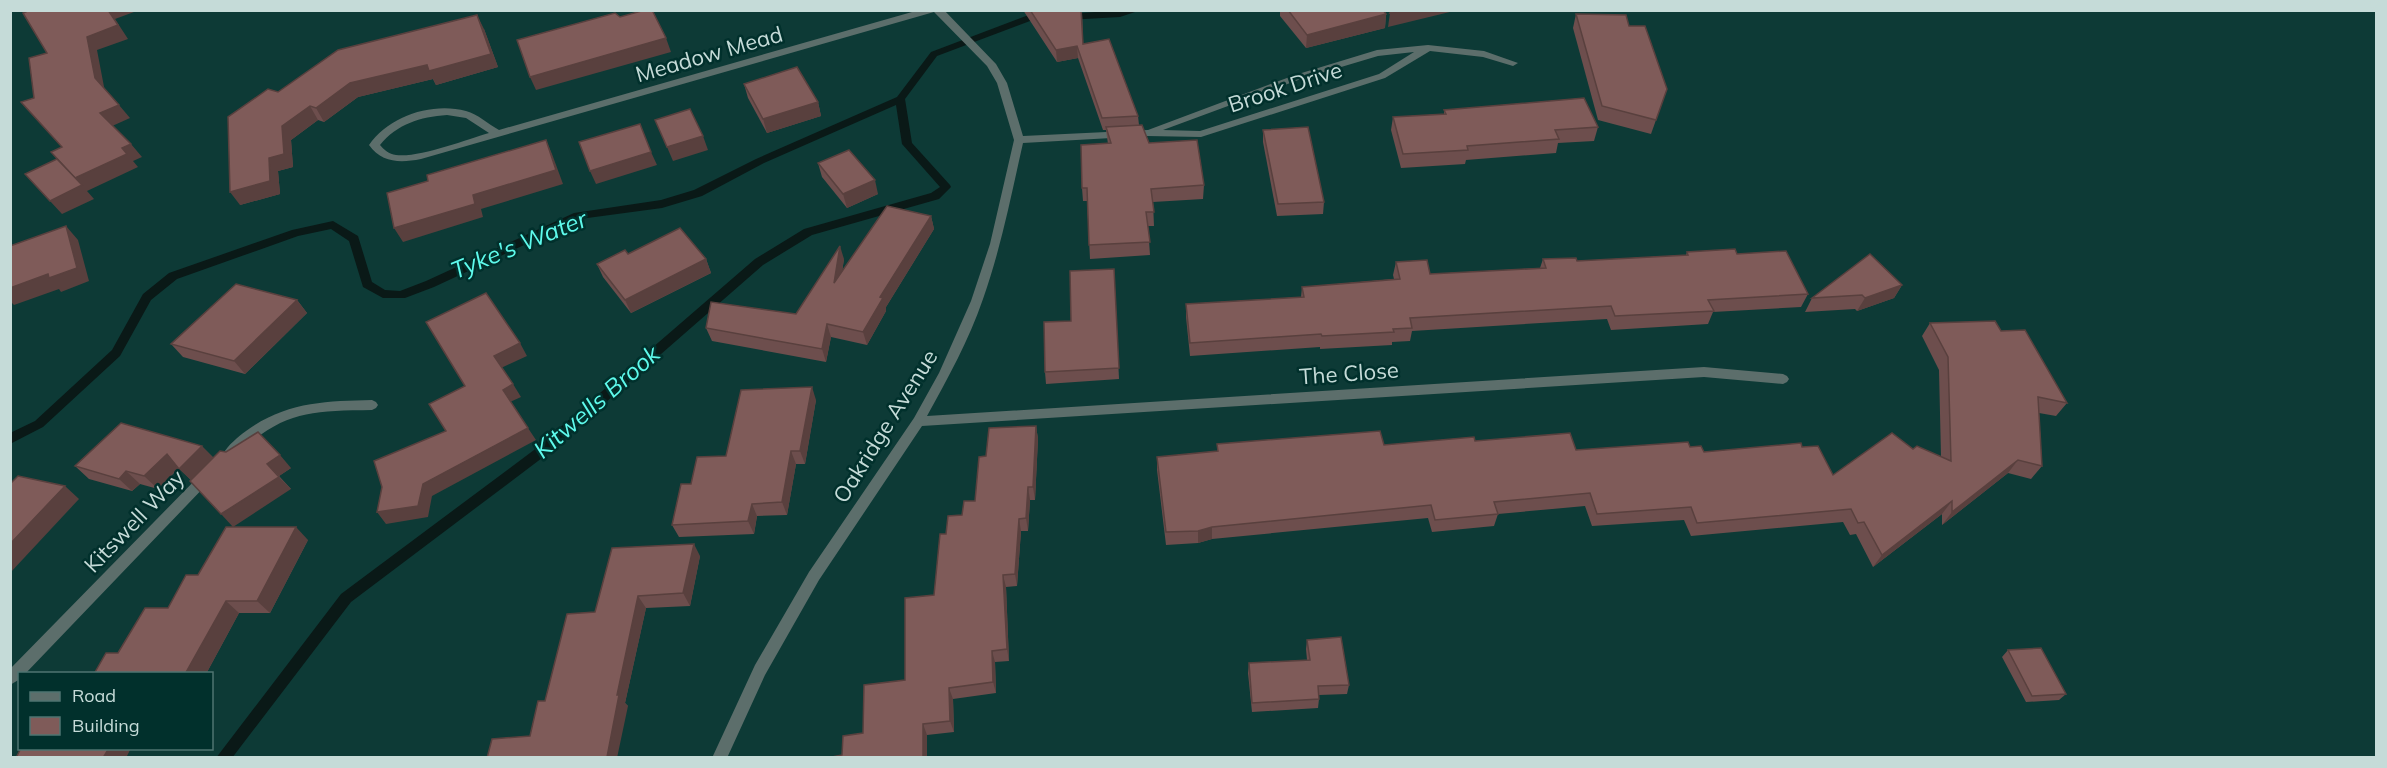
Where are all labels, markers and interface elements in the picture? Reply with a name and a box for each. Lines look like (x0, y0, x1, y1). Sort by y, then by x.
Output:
street label: Meadow Mead (632, 20, 786, 88)
street label: Brook Drive (1224, 55, 1346, 119)
water label: Tyke's Water (446, 203, 592, 285)
water label: Kitwells Brook (527, 338, 666, 464)
street label: Oakridge Avenue (827, 344, 943, 508)
street label: The Close (1298, 356, 1400, 390)
street label: Kitswell Way (78, 463, 190, 578)
legend (18, 672, 213, 750)
text: Road (72, 684, 116, 707)
text: Building (72, 714, 140, 737)

